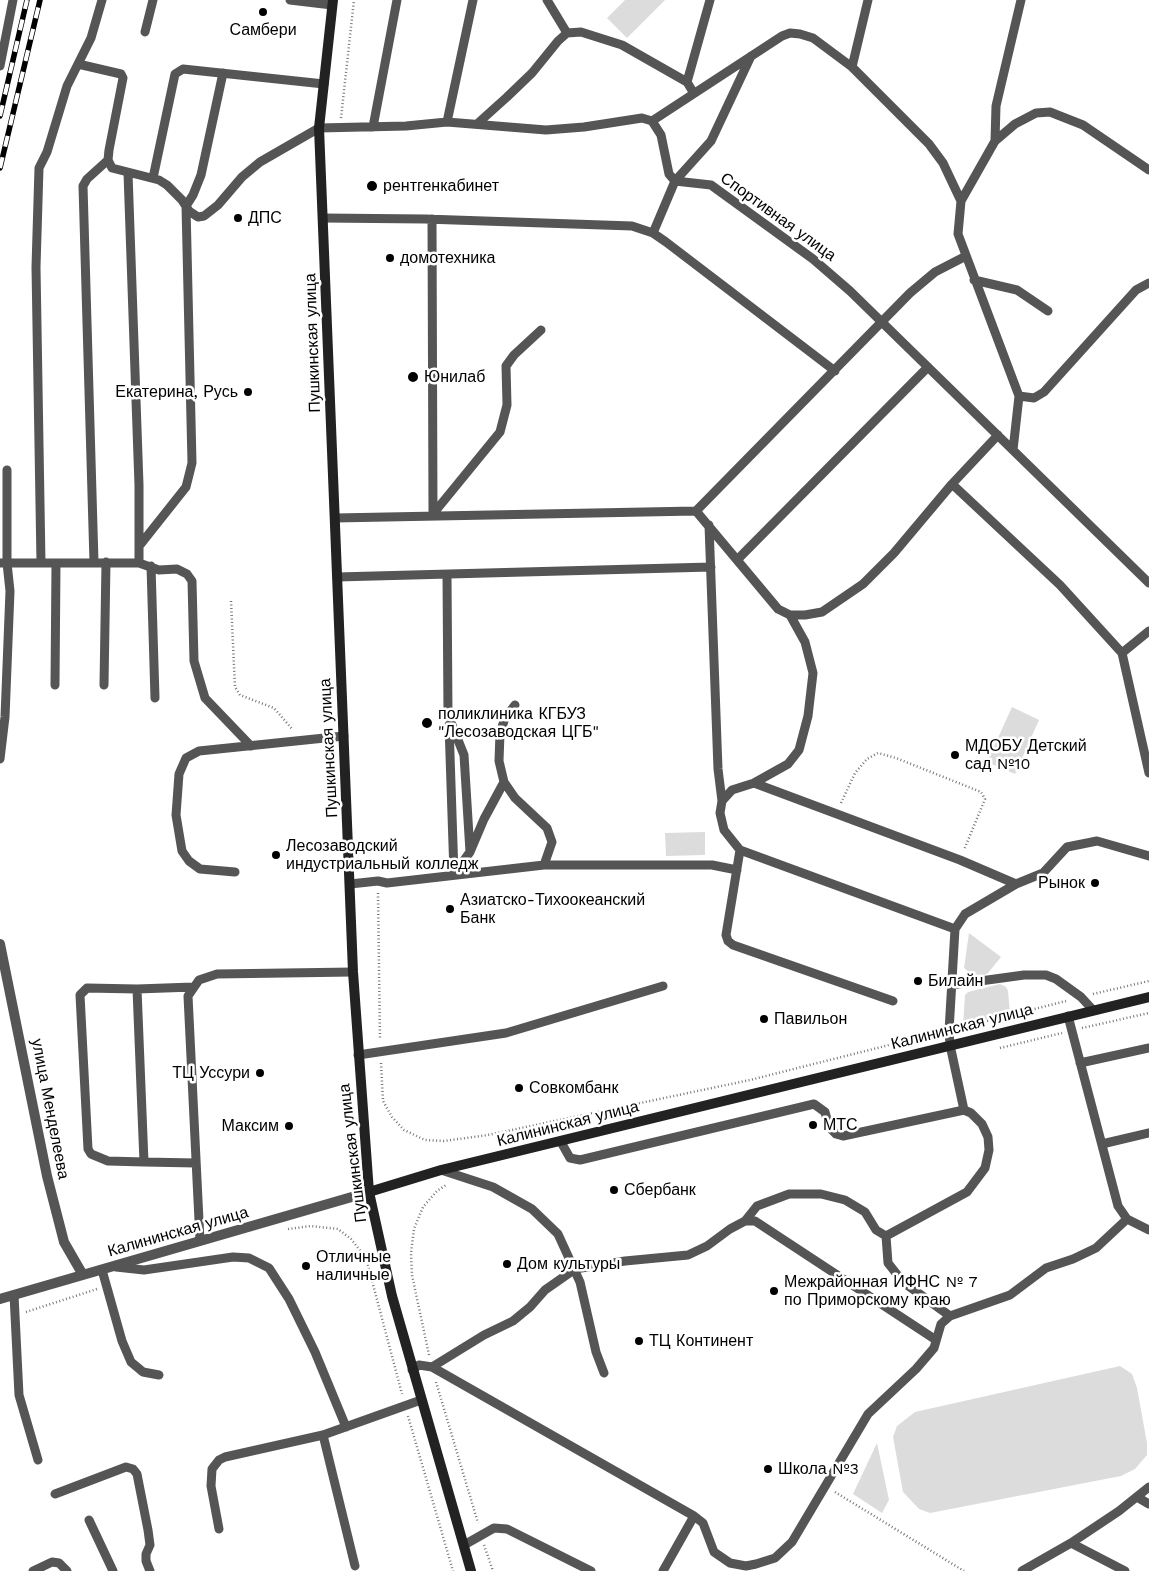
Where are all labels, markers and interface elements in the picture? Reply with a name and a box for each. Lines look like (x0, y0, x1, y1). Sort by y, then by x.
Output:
marker: Самбери (257, 6, 269, 18)
place label: Самбери (229, 20, 297, 40)
street label: Спортивная улица (716, 169, 840, 265)
place label: рентгенкабинет (383, 176, 499, 196)
marker: рентгенкабинет (365, 179, 379, 193)
place label: ДПС (248, 208, 282, 228)
marker: ДПС (232, 212, 244, 224)
place label: домотехника (400, 248, 496, 268)
marker: домотехника (384, 252, 396, 264)
street label: Пушкинская улица (301, 273, 325, 413)
place label: Юнилаб (424, 367, 485, 387)
marker: Юнилаб (406, 370, 420, 384)
place label: Екатерина, Русь (115, 382, 238, 402)
marker: Екатерина, Русь (242, 386, 254, 398)
street label: Пушкинская улица (316, 678, 342, 818)
place label: поликлиника КГБУЗ "Лесозаводская ЦГБ" (438, 704, 599, 742)
marker: поликлиника КГБУЗ "Лесозаводская ЦГБ" (420, 716, 434, 730)
place label: МДОБУ Детский сад №10 (965, 736, 1087, 774)
marker: МДОБУ Детский сад №10 (949, 749, 961, 761)
place label: Лесозаводский индустриальный колледж (286, 836, 478, 874)
marker: Лесозаводский индустриальный колледж (270, 849, 282, 861)
place label: Рынок (1038, 873, 1085, 893)
marker: Рынок (1089, 877, 1101, 889)
place label: Азиатско-Тихоокеанский Банк (460, 890, 645, 928)
marker: Азиатско-Тихоокеанский Банк (444, 903, 456, 915)
place label: Билайн (928, 971, 983, 991)
marker: Билайн (912, 975, 924, 987)
street label: Калининская улица (889, 1000, 1035, 1054)
place label: Павильон (774, 1009, 847, 1029)
marker: Павильон (758, 1013, 770, 1025)
street label: улица Менделеева (27, 1037, 73, 1181)
place label: ТЦ Уссури (172, 1063, 250, 1083)
marker: ТЦ Уссури (254, 1067, 266, 1079)
place label: Совкомбанк (529, 1078, 618, 1098)
marker: Совкомбанк (513, 1082, 525, 1094)
street label: Пушкинская улица (335, 1083, 371, 1223)
street label: Калининская улица (495, 1097, 641, 1151)
place label: МТС (823, 1115, 858, 1135)
place label: Максим (221, 1116, 279, 1136)
marker: МТС (807, 1119, 819, 1131)
marker: Максим (283, 1120, 295, 1132)
place label: Сбербанк (624, 1180, 696, 1200)
marker: Сбербанк (608, 1184, 620, 1196)
street label: Калининская улица (105, 1203, 251, 1261)
place label: Отличные наличные (316, 1247, 391, 1285)
place label: Дом культуры (517, 1254, 620, 1274)
marker: Дом культуры (501, 1258, 513, 1270)
marker: Отличные наличные (300, 1260, 312, 1272)
place label: Межрайонная ИФНС № 7 по Приморскому краю (784, 1272, 977, 1310)
marker: Межрайонная ИФНС № 7 по Приморскому краю (768, 1285, 780, 1297)
place label: ТЦ Континент (649, 1331, 753, 1351)
marker: ТЦ Континент (633, 1335, 645, 1347)
place label: Школа №3 (778, 1459, 859, 1479)
marker: Школа №3 (762, 1463, 774, 1475)

